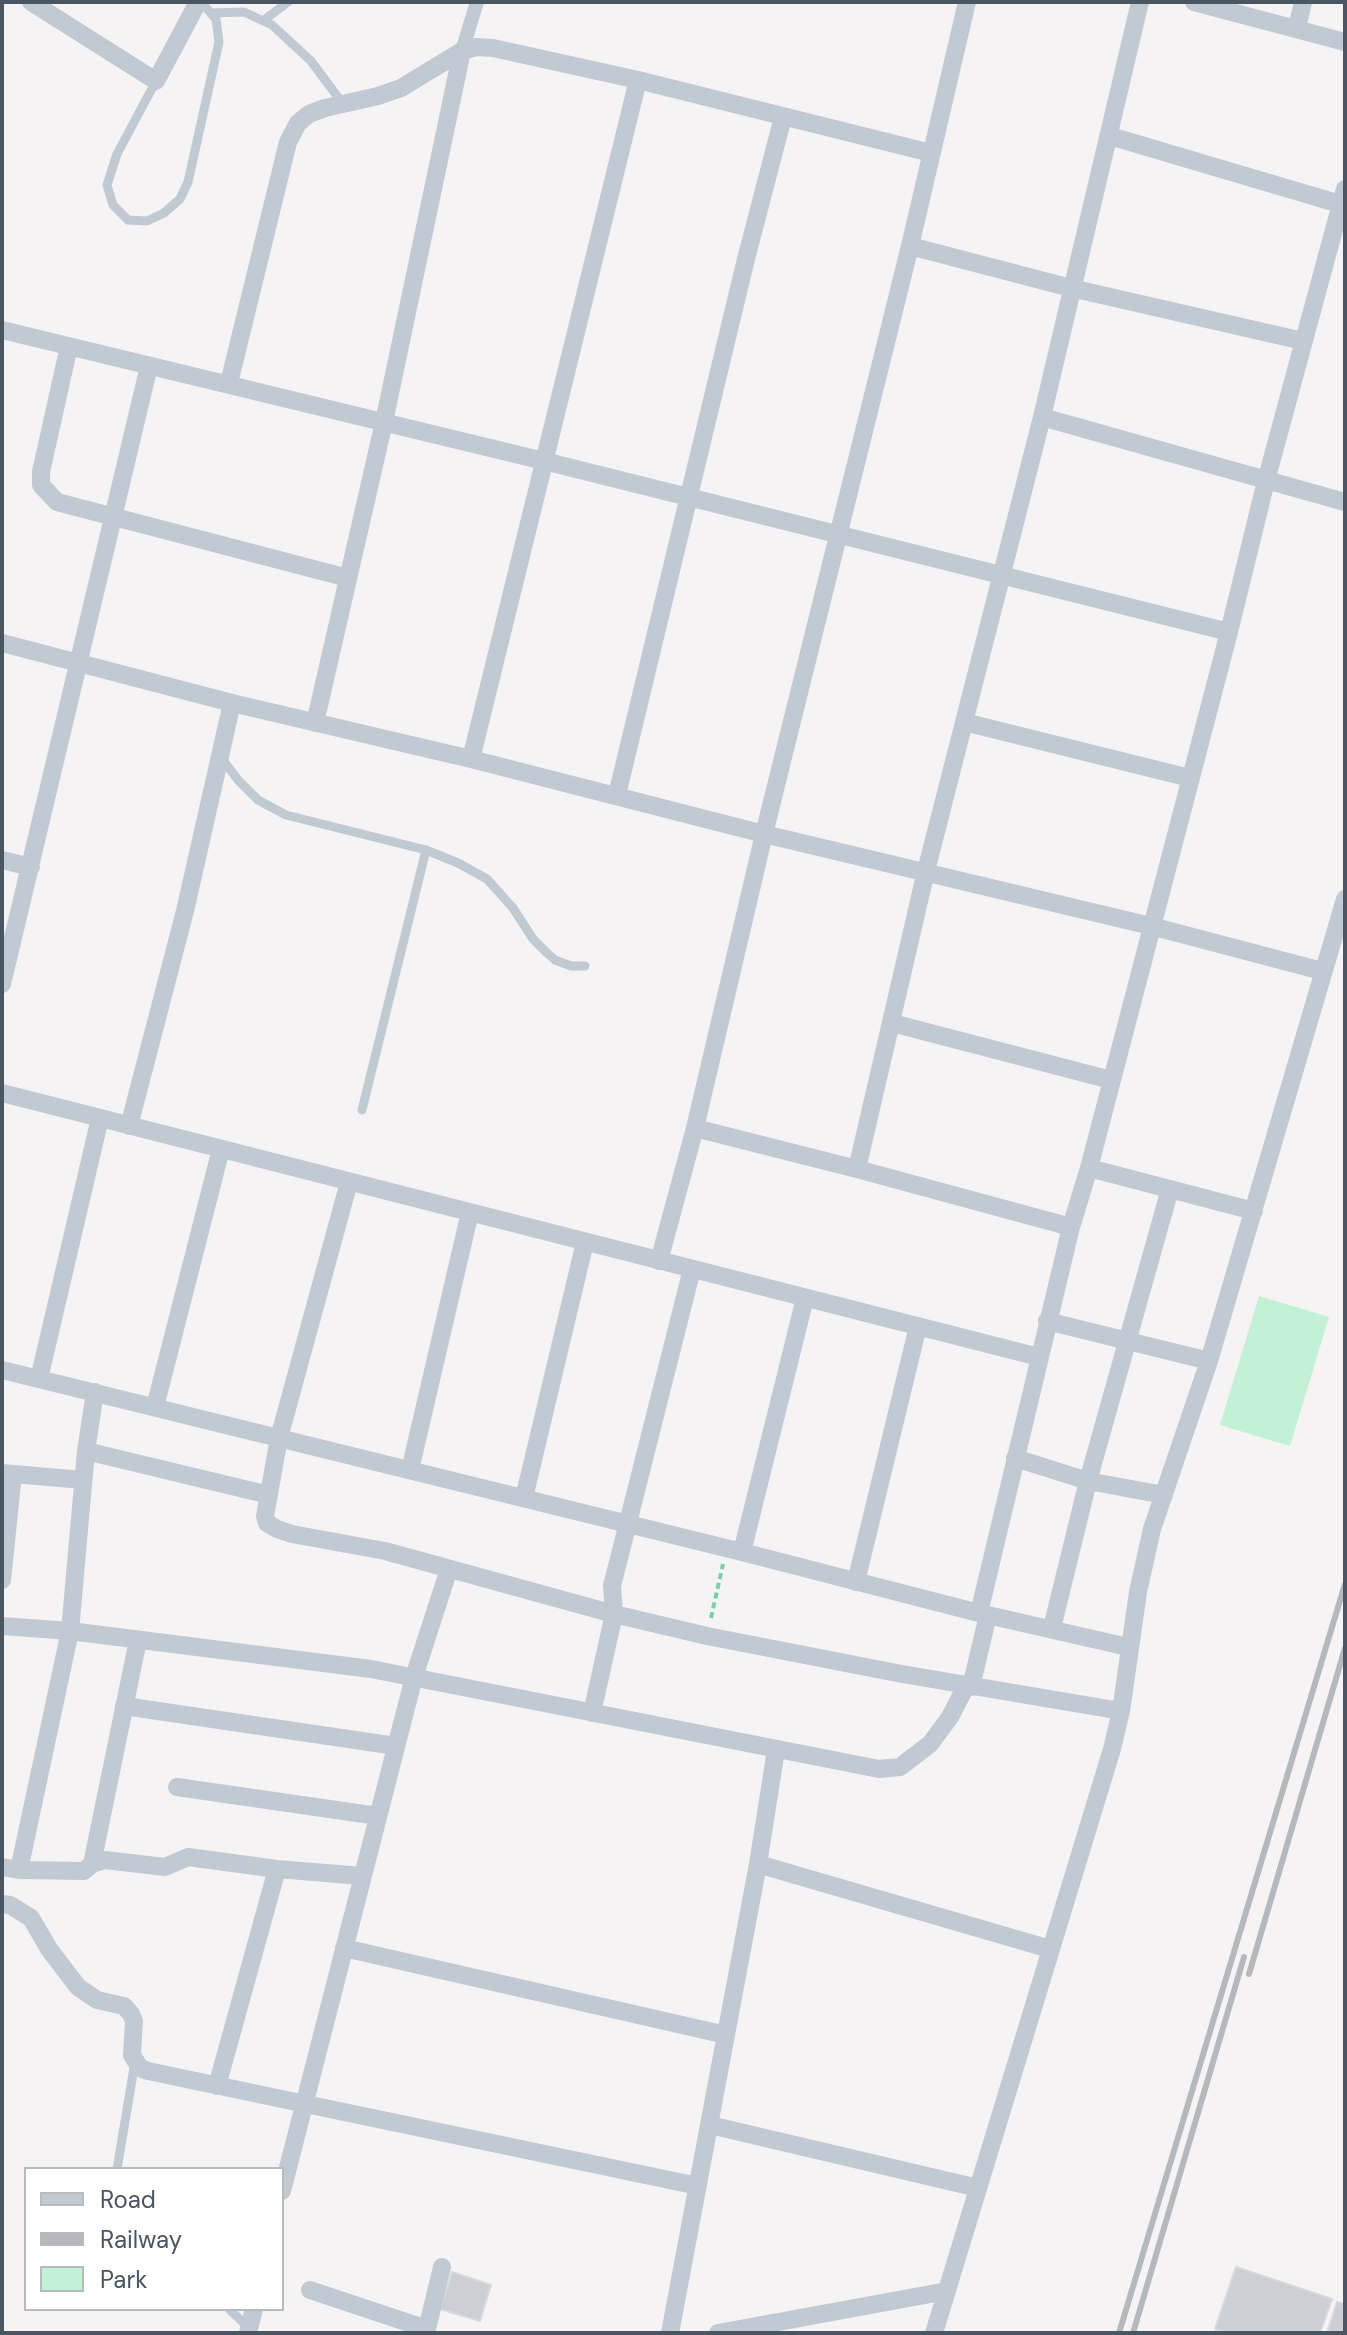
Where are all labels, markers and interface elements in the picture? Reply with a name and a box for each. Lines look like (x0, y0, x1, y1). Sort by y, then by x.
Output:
legend (24, 2167, 284, 2311)
text: Road (100, 2184, 156, 2215)
text: Railway (100, 2224, 182, 2255)
text: Park (100, 2264, 147, 2295)

